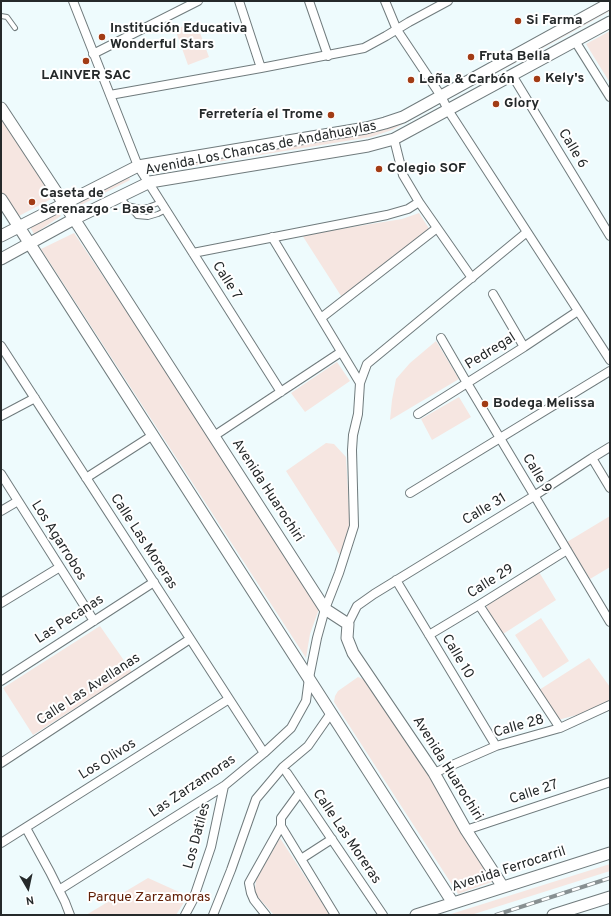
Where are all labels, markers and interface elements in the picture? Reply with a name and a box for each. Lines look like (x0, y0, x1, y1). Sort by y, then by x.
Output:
place label: Si Farma (526, 13, 582, 29)
marker: Si Farma (513, 16, 523, 26)
place label: Institución Educativa Wonderful Stars (110, 21, 247, 54)
marker: Institución Educativa Wonderful Stars (97, 32, 107, 42)
place label: Fruta Bella (479, 49, 550, 65)
marker: Fruta Bella (466, 52, 476, 62)
marker: LAINVER SAC (81, 56, 91, 66)
place label: LAINVER SAC (41, 68, 131, 84)
place label: Kely's (545, 71, 584, 87)
place label: Leña & Carbón (419, 72, 515, 88)
marker: Kely's (532, 74, 542, 84)
marker: Leña & Carbón (406, 75, 416, 85)
place label: Glory (504, 96, 539, 112)
marker: Glory (491, 99, 501, 109)
place label: Ferretería el Trome (199, 107, 323, 123)
marker: Ferretería el Trome (326, 110, 336, 120)
street label: Avenida Los Chancas de Andahuaylas (144, 118, 378, 180)
street label: Calle 6 (554, 126, 590, 172)
place label: Colegio SOF (387, 161, 466, 177)
marker: Colegio SOF (374, 164, 384, 174)
place label: Caseta de Serenazgo - Base (40, 186, 154, 218)
marker: Caseta de Serenazgo - Base (27, 197, 37, 207)
street label: Calle 7 (208, 259, 244, 303)
street label: Pedregal (463, 330, 519, 374)
place label: Bodega Melissa (493, 396, 595, 412)
marker: Bodega Melissa (480, 399, 490, 409)
street label: Avenida Huarochiri (227, 436, 307, 546)
street label: Calle 9 (518, 451, 554, 497)
street label: Calle 31 (460, 490, 510, 530)
street label: Calle Las Moreras (106, 491, 180, 593)
street label: Los Agarrobos (27, 498, 89, 584)
street label: Calle 29 (465, 561, 517, 603)
street label: Las Pecanas (33, 592, 107, 648)
street label: Calle 10 (437, 632, 477, 682)
street label: Calle Las Avellanas (34, 650, 144, 730)
street label: Calle 28 (492, 712, 546, 742)
street label: Avenida Huarochiri (408, 714, 486, 824)
street label: Los Olivos (76, 736, 140, 784)
street label: Las Zarzamoras (147, 752, 239, 822)
street label: Calle 27 (507, 777, 561, 809)
street label: Calle Las Moreras (308, 786, 384, 888)
street label: Los Datiles (181, 801, 215, 871)
street label: Avenida Ferrocarril (450, 844, 568, 896)
north arrow (8, 868, 48, 908)
park label: Parque Zarzamoras (87, 890, 211, 906)
text: N (25, 892, 35, 907)

